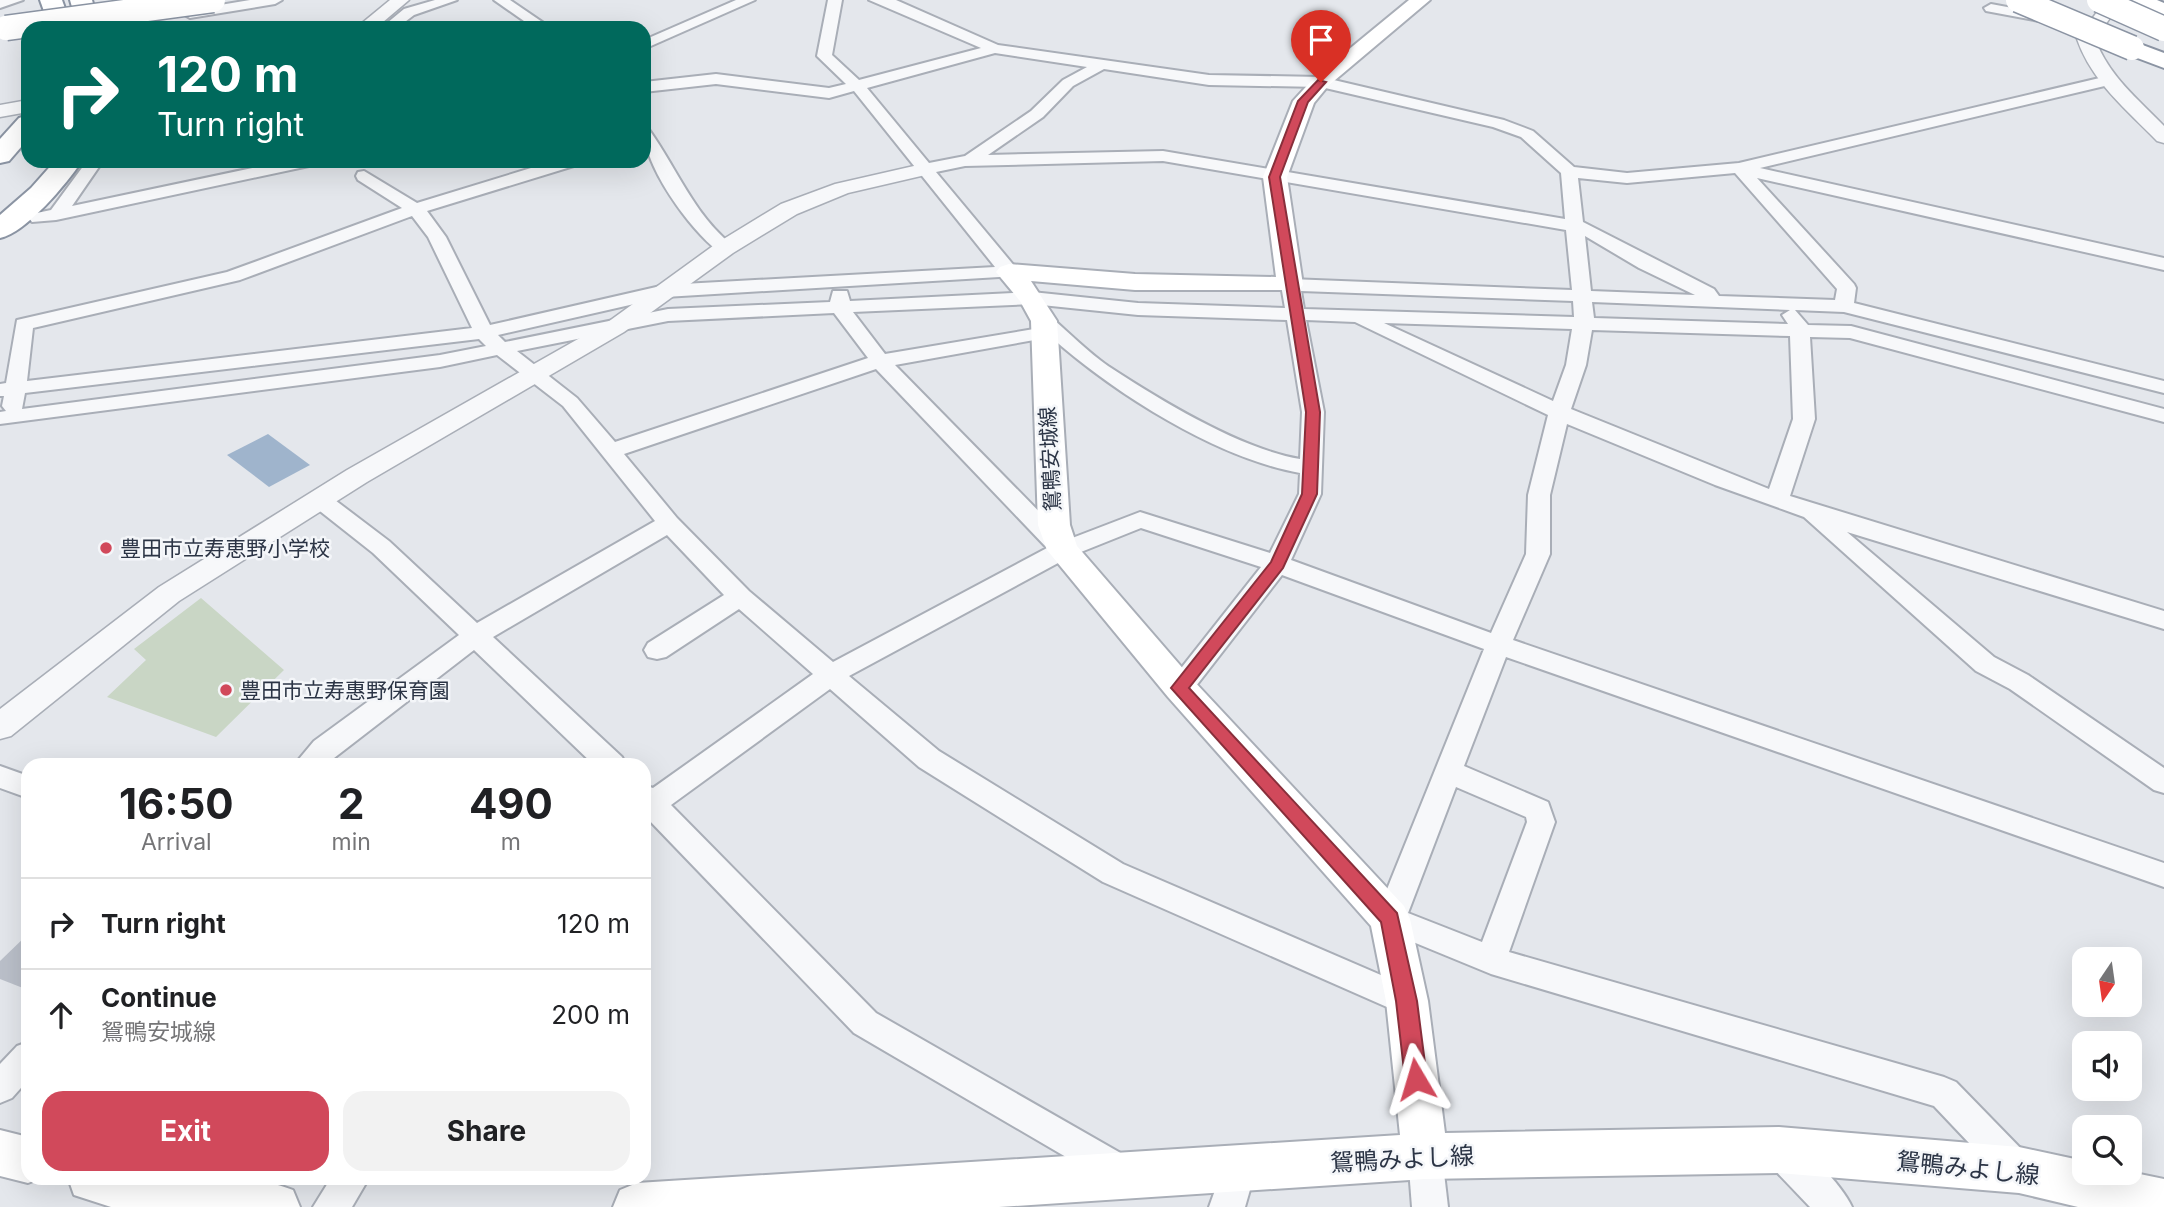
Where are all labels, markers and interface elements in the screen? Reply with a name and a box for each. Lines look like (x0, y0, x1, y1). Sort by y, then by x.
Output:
pin (1291, 10, 1351, 82)
icon: arrive (1302, 21, 1340, 59)
text: 120 m (157, 45, 298, 104)
icon: right (42, 49, 133, 140)
text: Turn right (157, 105, 304, 144)
street label: 鴛鴨安城線 (1035, 406, 1065, 512)
place label: 豊田市立寿恵野小学校 (120, 536, 330, 561)
marker: 豊田市立寿恵野小学校 (98, 540, 114, 556)
place label: 豊田市立寿惠野保育園 (240, 678, 450, 703)
marker: 豊田市立寿惠野保育園 (218, 682, 234, 698)
text: 16:50 (119, 778, 234, 829)
text: 2 (338, 778, 365, 829)
text: 490 (469, 778, 553, 829)
text: Arrival (141, 828, 212, 856)
text: min (332, 828, 371, 856)
text: m (501, 828, 521, 856)
icon: right (42, 905, 80, 943)
text: Turn right (101, 908, 226, 939)
text: 120 m (557, 908, 630, 939)
north arrow (2072, 947, 2142, 1017)
map controls (2072, 947, 2142, 1185)
text: Continue (101, 982, 217, 1013)
icon: ahead (42, 996, 80, 1034)
text: 200 m (551, 999, 630, 1030)
text: 鴛鴨安城線 (101, 1018, 216, 1046)
button: sound (2072, 1031, 2142, 1101)
position arrow (1379, 1042, 1453, 1116)
button: Exit (42, 1091, 329, 1171)
button: Share (343, 1091, 630, 1171)
button: search (2072, 1115, 2142, 1185)
street label: 鴛鴨みよし線 (1329, 1141, 1475, 1177)
street label: 鴛鴨みよし線 (1895, 1146, 2041, 1190)

